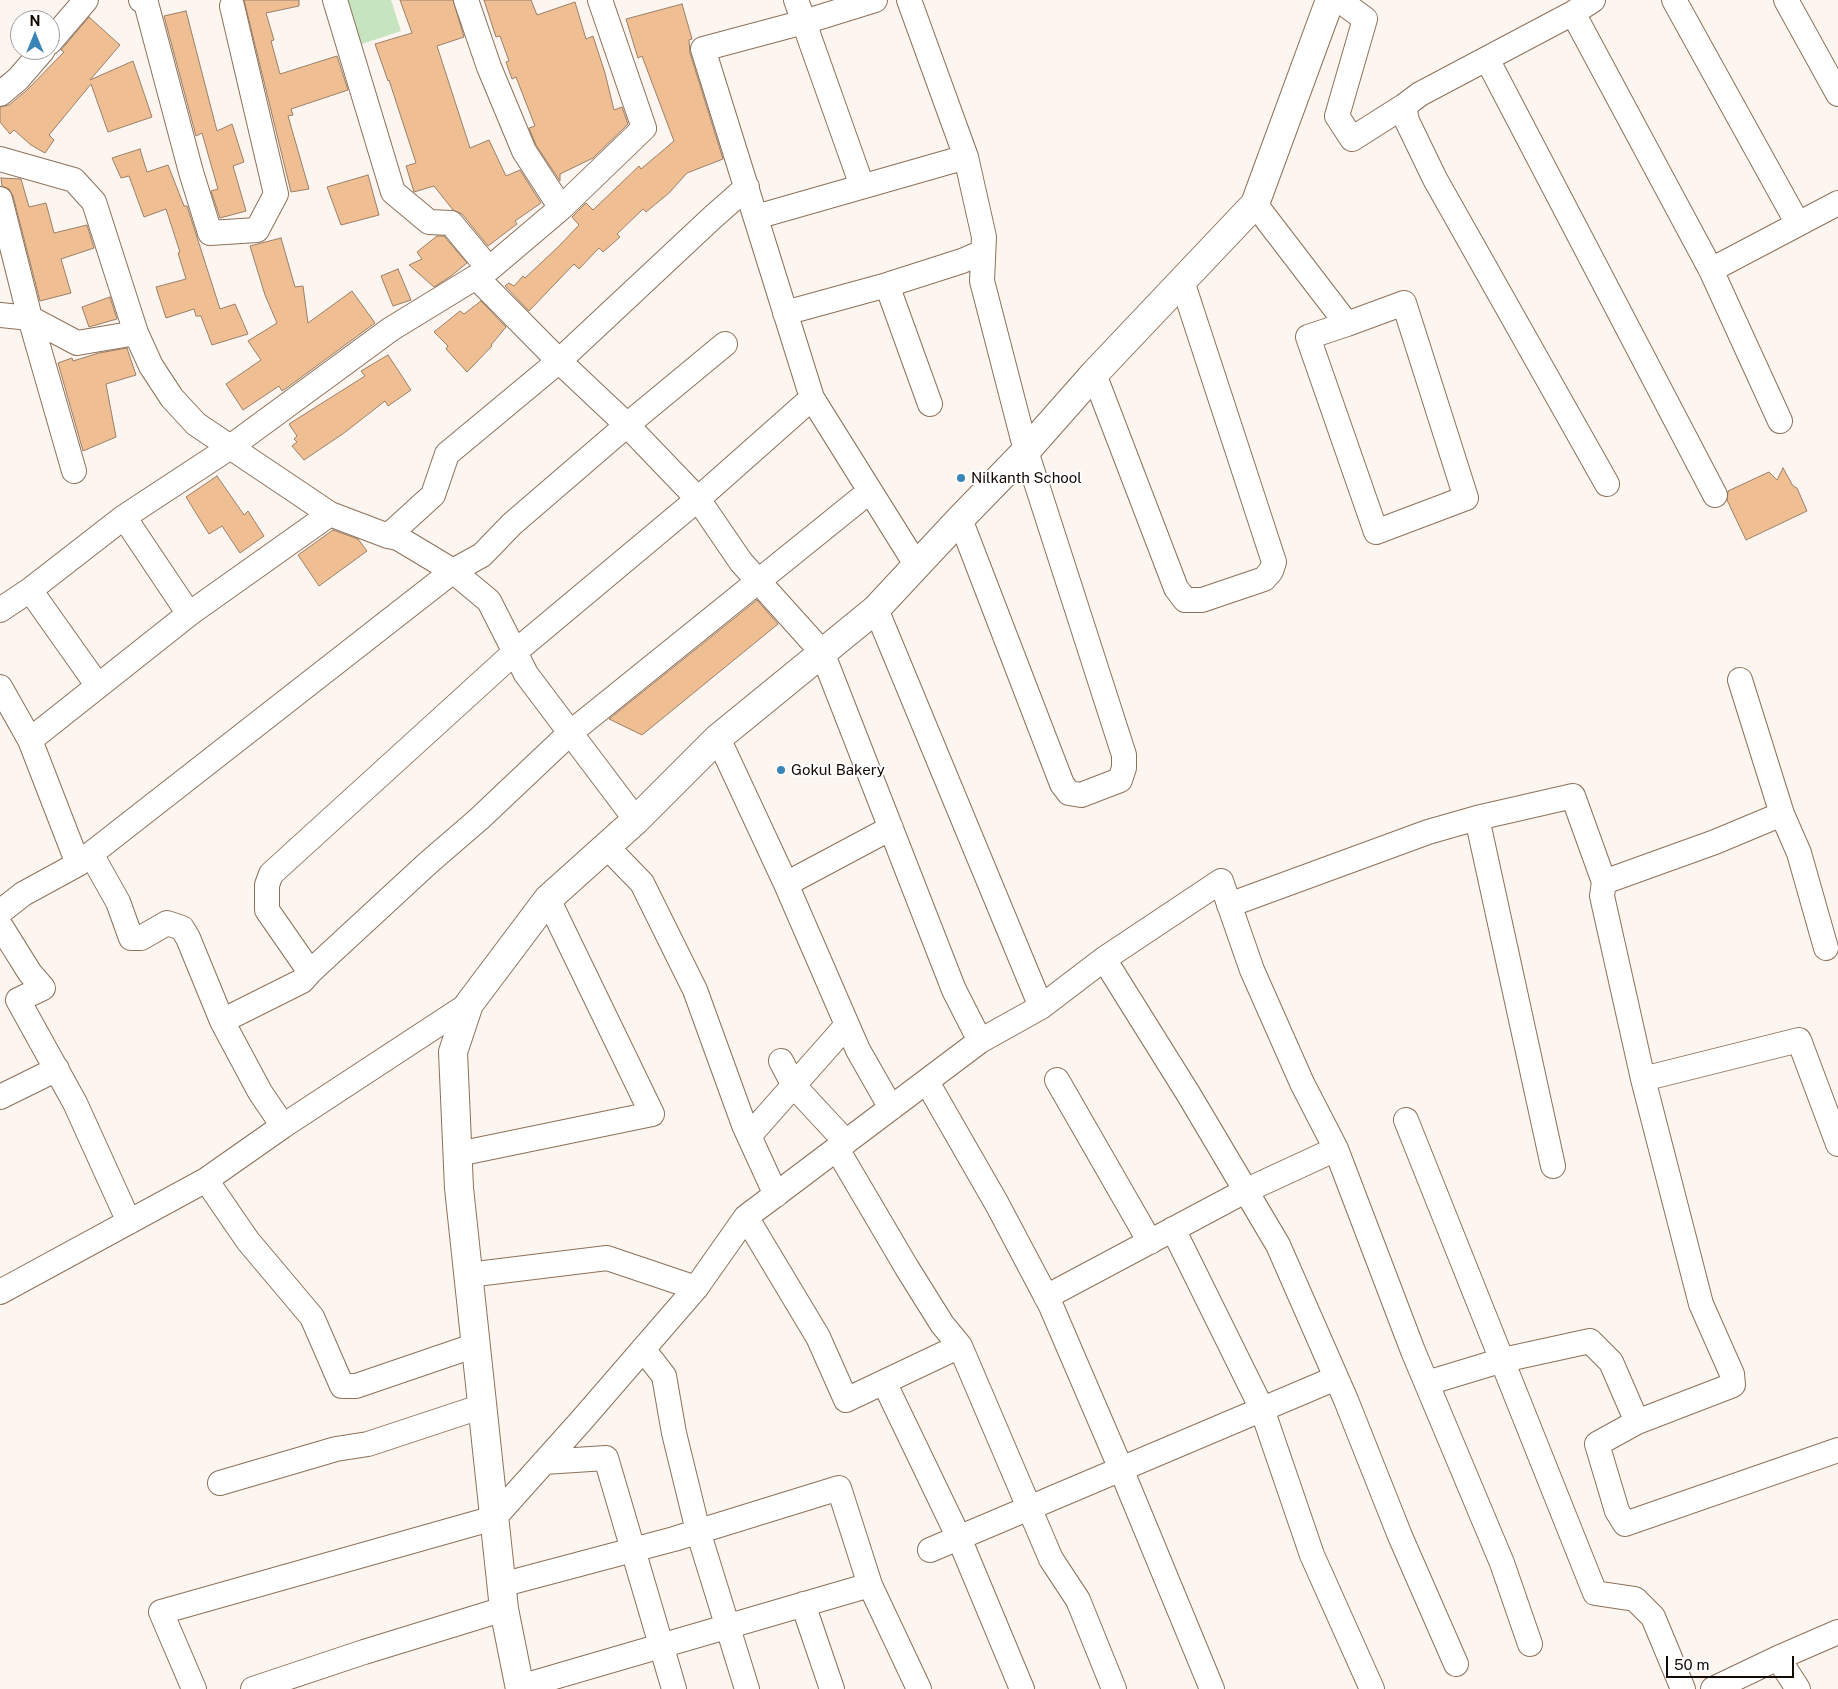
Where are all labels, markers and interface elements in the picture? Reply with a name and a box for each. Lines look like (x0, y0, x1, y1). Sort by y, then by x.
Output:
north arrow (10, 10, 60, 60)
text: N (30, 13, 40, 29)
place label: Nilkanth School (971, 469, 1082, 487)
marker: Nilkanth School (955, 472, 967, 484)
place label: Gokul Bakery (791, 761, 885, 779)
marker: Gokul Bakery (775, 764, 787, 776)
scale bar (1668, 1646, 1796, 1678)
text: 50 m (1674, 1656, 1709, 1673)

